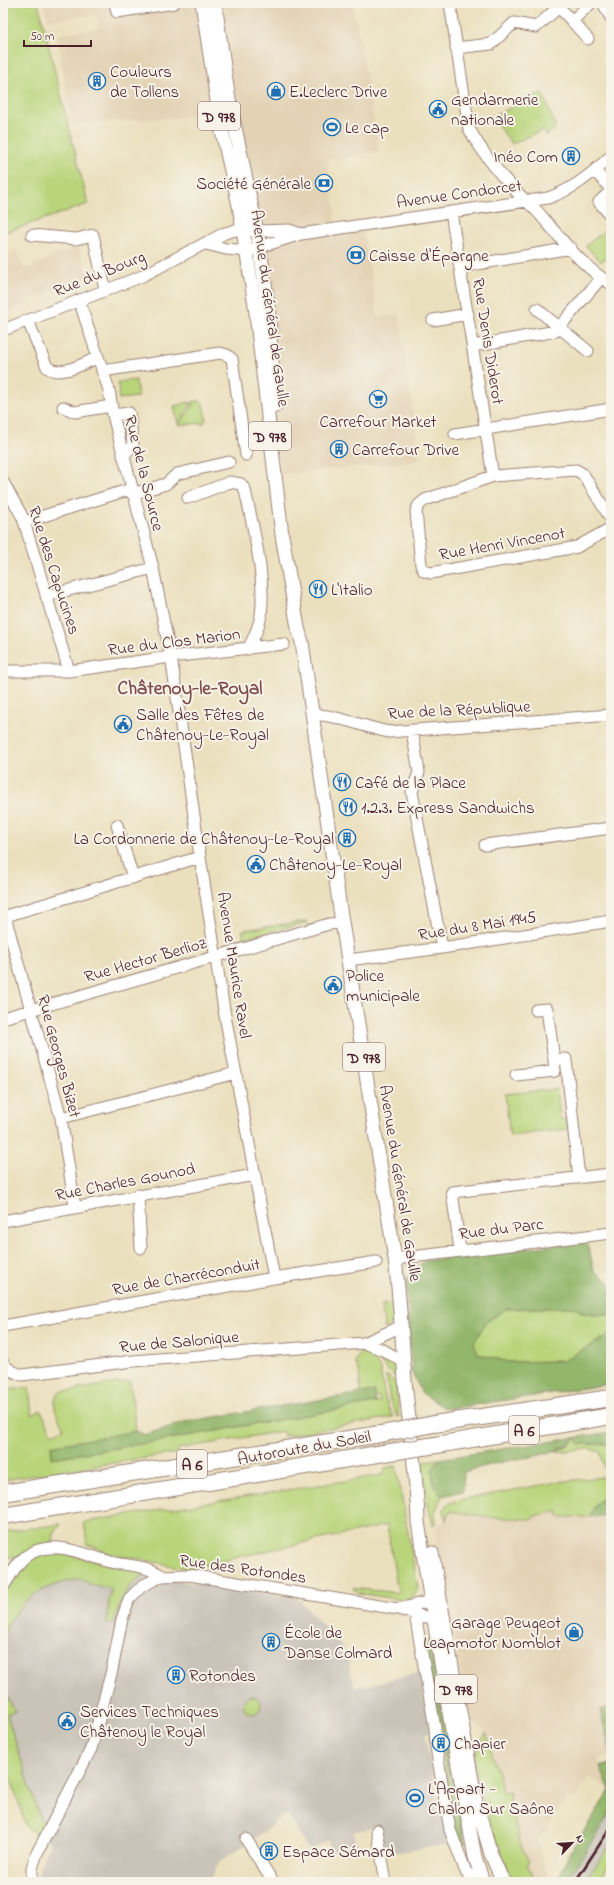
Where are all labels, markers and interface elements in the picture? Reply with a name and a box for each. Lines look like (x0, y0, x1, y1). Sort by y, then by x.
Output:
scale bar (24, 22, 91, 48)
text: 50 m (30, 28, 54, 46)
place label: Couleurs de Tollens (110, 60, 179, 105)
building icon: Couleurs de Tollens (87, 71, 107, 91)
place label: E.Leclerc Drive (289, 80, 388, 105)
shop icon: E.Leclerc Drive (266, 81, 286, 101)
place label: Gendarmerie nationale (451, 88, 539, 133)
public building icon: Gendarmerie nationale (428, 99, 448, 119)
road number: D 978 (198, 102, 240, 130)
place label: Le cap (345, 116, 389, 141)
sports icon: Le cap (322, 117, 342, 137)
place label: Inéo Com (494, 145, 558, 170)
building icon: Inéo Com (561, 146, 581, 166)
place label: Société Générale (196, 172, 311, 197)
bank icon: Société Générale (314, 173, 334, 193)
street label: Avenue Condorcet (395, 173, 524, 216)
street label: Avenue du Général de Gaulle (243, 208, 296, 409)
place label: Caisse d'Épargne (369, 244, 489, 271)
street label: Rue du Bourg (50, 245, 150, 306)
bank icon: Caisse d'Épargne (346, 245, 366, 265)
street label: Rue Denis Diderot (465, 276, 510, 407)
supermarket icon: Carrefour Market (368, 389, 388, 409)
place label: Carrefour Market (319, 410, 437, 435)
street label: Rue de la Source (117, 413, 170, 534)
road number: D 978 (249, 422, 291, 450)
place label: Carrefour Drive (352, 438, 459, 463)
building icon: Carrefour Drive (329, 439, 349, 459)
street label: Rue des Capucines (21, 503, 86, 638)
street label: Rue Henri Vincenot (437, 521, 568, 568)
place label: L'Italio (331, 578, 373, 603)
restaurant icon: L'Italio (308, 579, 328, 599)
street label: Rue du Clos Marion (106, 622, 242, 663)
district label: Châtenoy-le-Royal (118, 676, 262, 705)
street label: Rue de la République (387, 694, 532, 727)
place label: Salle des Fêtes de Châtenoy-Le-Royal (136, 703, 269, 749)
public building icon: Salle des Fêtes de Châtenoy-Le-Royal (113, 714, 133, 734)
place label: Café de la Place (355, 771, 466, 796)
restaurant icon: Café de la Place (332, 772, 352, 792)
place label: 1.2.3. Express Sandwichs (361, 796, 535, 821)
restaurant icon: 1.2.3. Express Sandwichs (338, 797, 358, 817)
place label: La Cordonnerie de Châtenoy-Le-Royal (73, 827, 334, 853)
building icon: La Cordonnerie de Châtenoy-Le-Royal (337, 828, 357, 848)
place label: Châtenoy-Le-Royal (269, 853, 402, 879)
public building icon: Châtenoy-Le-Royal (246, 854, 266, 874)
street label: Avenue Maurice Ravel (210, 890, 257, 1040)
street label: Rue du 8 Mai 1945 (416, 905, 538, 948)
street label: Rue Hector Berlioz (81, 931, 210, 990)
place label: Police municipale (346, 964, 420, 1009)
public building icon: Police municipale (323, 975, 343, 995)
street label: Rue Georges Bizet (28, 992, 87, 1121)
road number: D 978 (343, 1043, 385, 1071)
street label: Avenue du Général de Gaulle (372, 1083, 427, 1284)
street label: Rue Charles Gounod (53, 1157, 198, 1208)
street label: Rue du Parc (457, 1212, 545, 1247)
street label: Rue de Charréconduit (110, 1252, 263, 1303)
street label: Rue de Salonique (118, 1325, 240, 1360)
road number: A 6 (509, 1416, 539, 1444)
street label: Autoroute du Soleil (236, 1424, 373, 1473)
road number: A 6 (177, 1450, 207, 1478)
street label: Rue des Rotondes (178, 1548, 308, 1591)
place label: Garage Peugeot Leapmotor Nomblot (423, 1611, 561, 1656)
place label: École de Danse Colmard (283, 1621, 393, 1666)
shop icon: Garage Peugeot Leapmotor Nomblot (564, 1622, 584, 1642)
building icon: École de Danse Colmard (261, 1632, 281, 1652)
place label: Rotondes (189, 1664, 256, 1689)
building icon: Rotondes (166, 1665, 186, 1685)
road number: D 978 (435, 1675, 477, 1703)
place label: Services Techniques Châtenoy le Royal (80, 1700, 219, 1746)
public building icon: Services Techniques Châtenoy le Royal (57, 1711, 77, 1731)
place label: Chapier (454, 1732, 507, 1757)
building icon: Chapier (431, 1733, 451, 1753)
place label: L'Appart - Chalon Sur Saône (428, 1777, 554, 1822)
sports icon: L'Appart - Chalon Sur Saône (405, 1788, 425, 1808)
north arrow (552, 1823, 592, 1863)
text: N (571, 1832, 589, 1846)
place label: Espace Sémard (282, 1840, 395, 1865)
building icon: Espace Sémard (259, 1841, 279, 1861)

